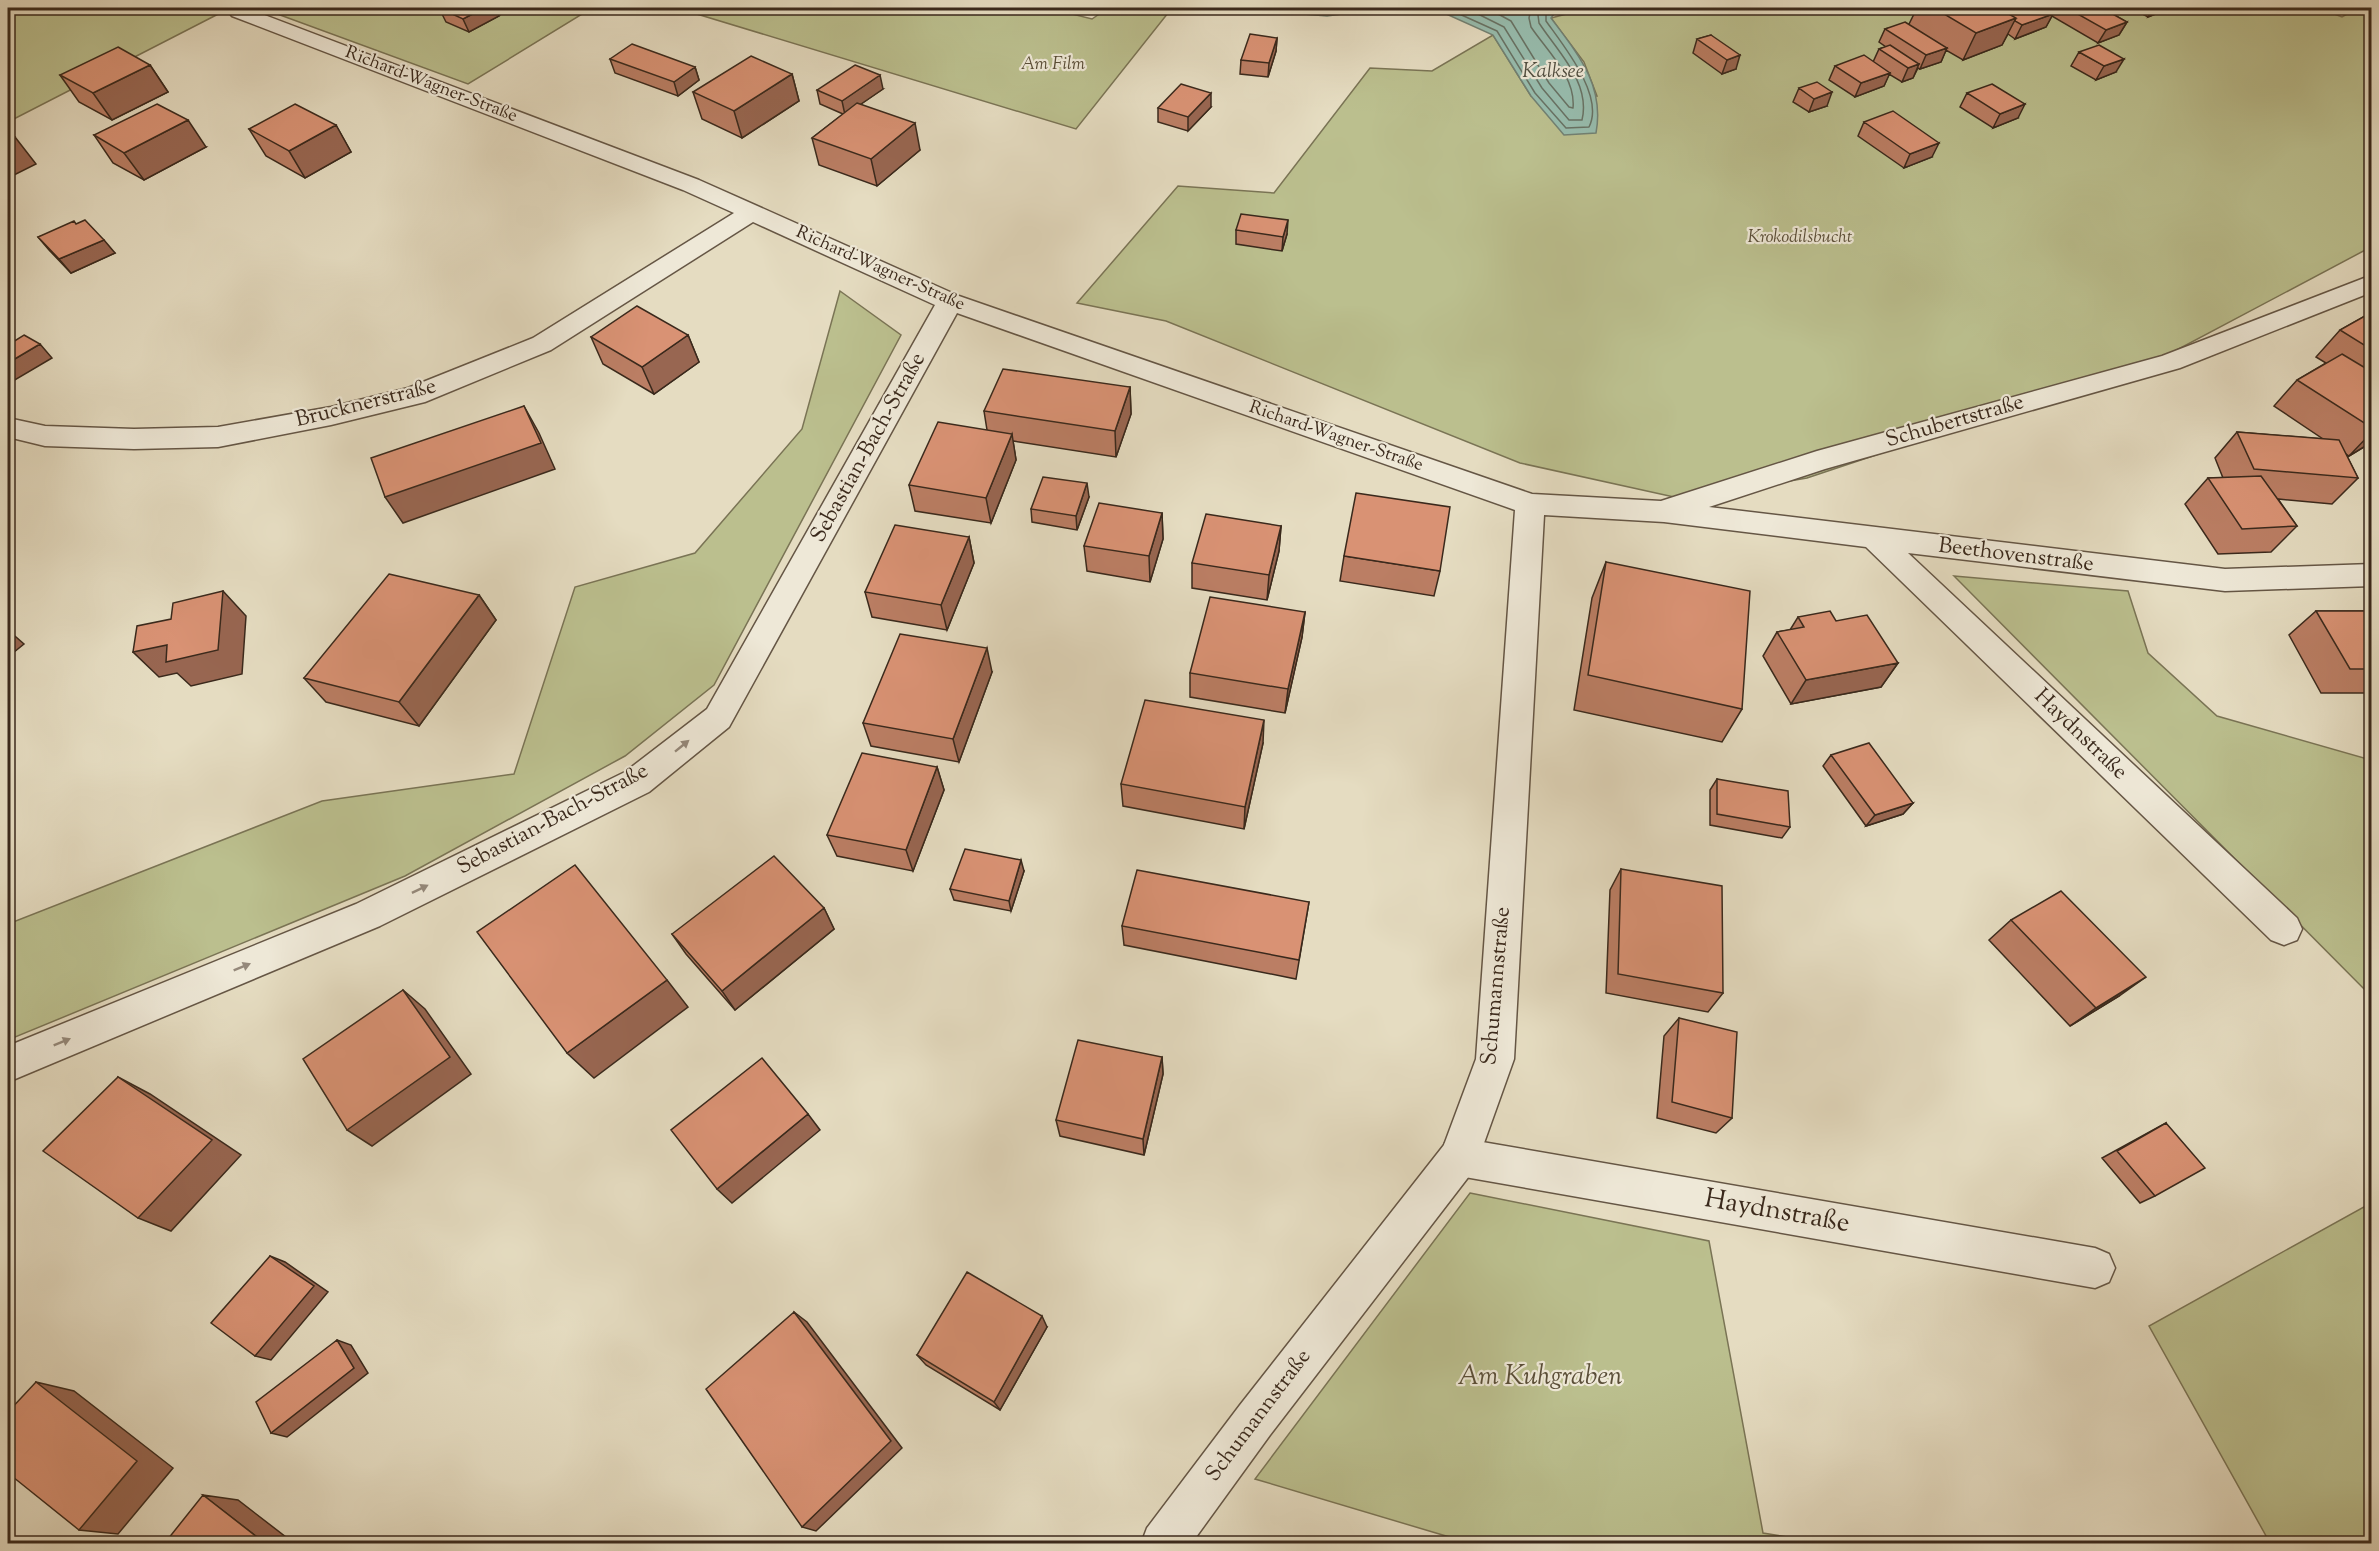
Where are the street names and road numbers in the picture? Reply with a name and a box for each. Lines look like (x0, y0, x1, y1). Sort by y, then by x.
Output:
street label: Richard-Wagner-Straße (341, 40, 521, 130)
street label: Richard-Wagner-Straße (791, 220, 969, 318)
street label: Sebastian-Bach-Straße (803, 347, 935, 549)
street label: Brucknerstraße (292, 371, 440, 437)
street label: Schubertstraße (1882, 387, 2028, 457)
street label: Richard-Wagner-Straße (1245, 395, 1427, 479)
street label: Beethovenstraße (1936, 531, 2096, 581)
street label: Haydnstraße (2026, 682, 2134, 788)
street label: Sebastian-Bach-Straße (452, 756, 654, 884)
street label: Schumannstraße (1474, 905, 1520, 1067)
street label: Haydnstraße (1701, 1180, 1853, 1244)
street label: Schumannstraße (1198, 1343, 1320, 1489)

